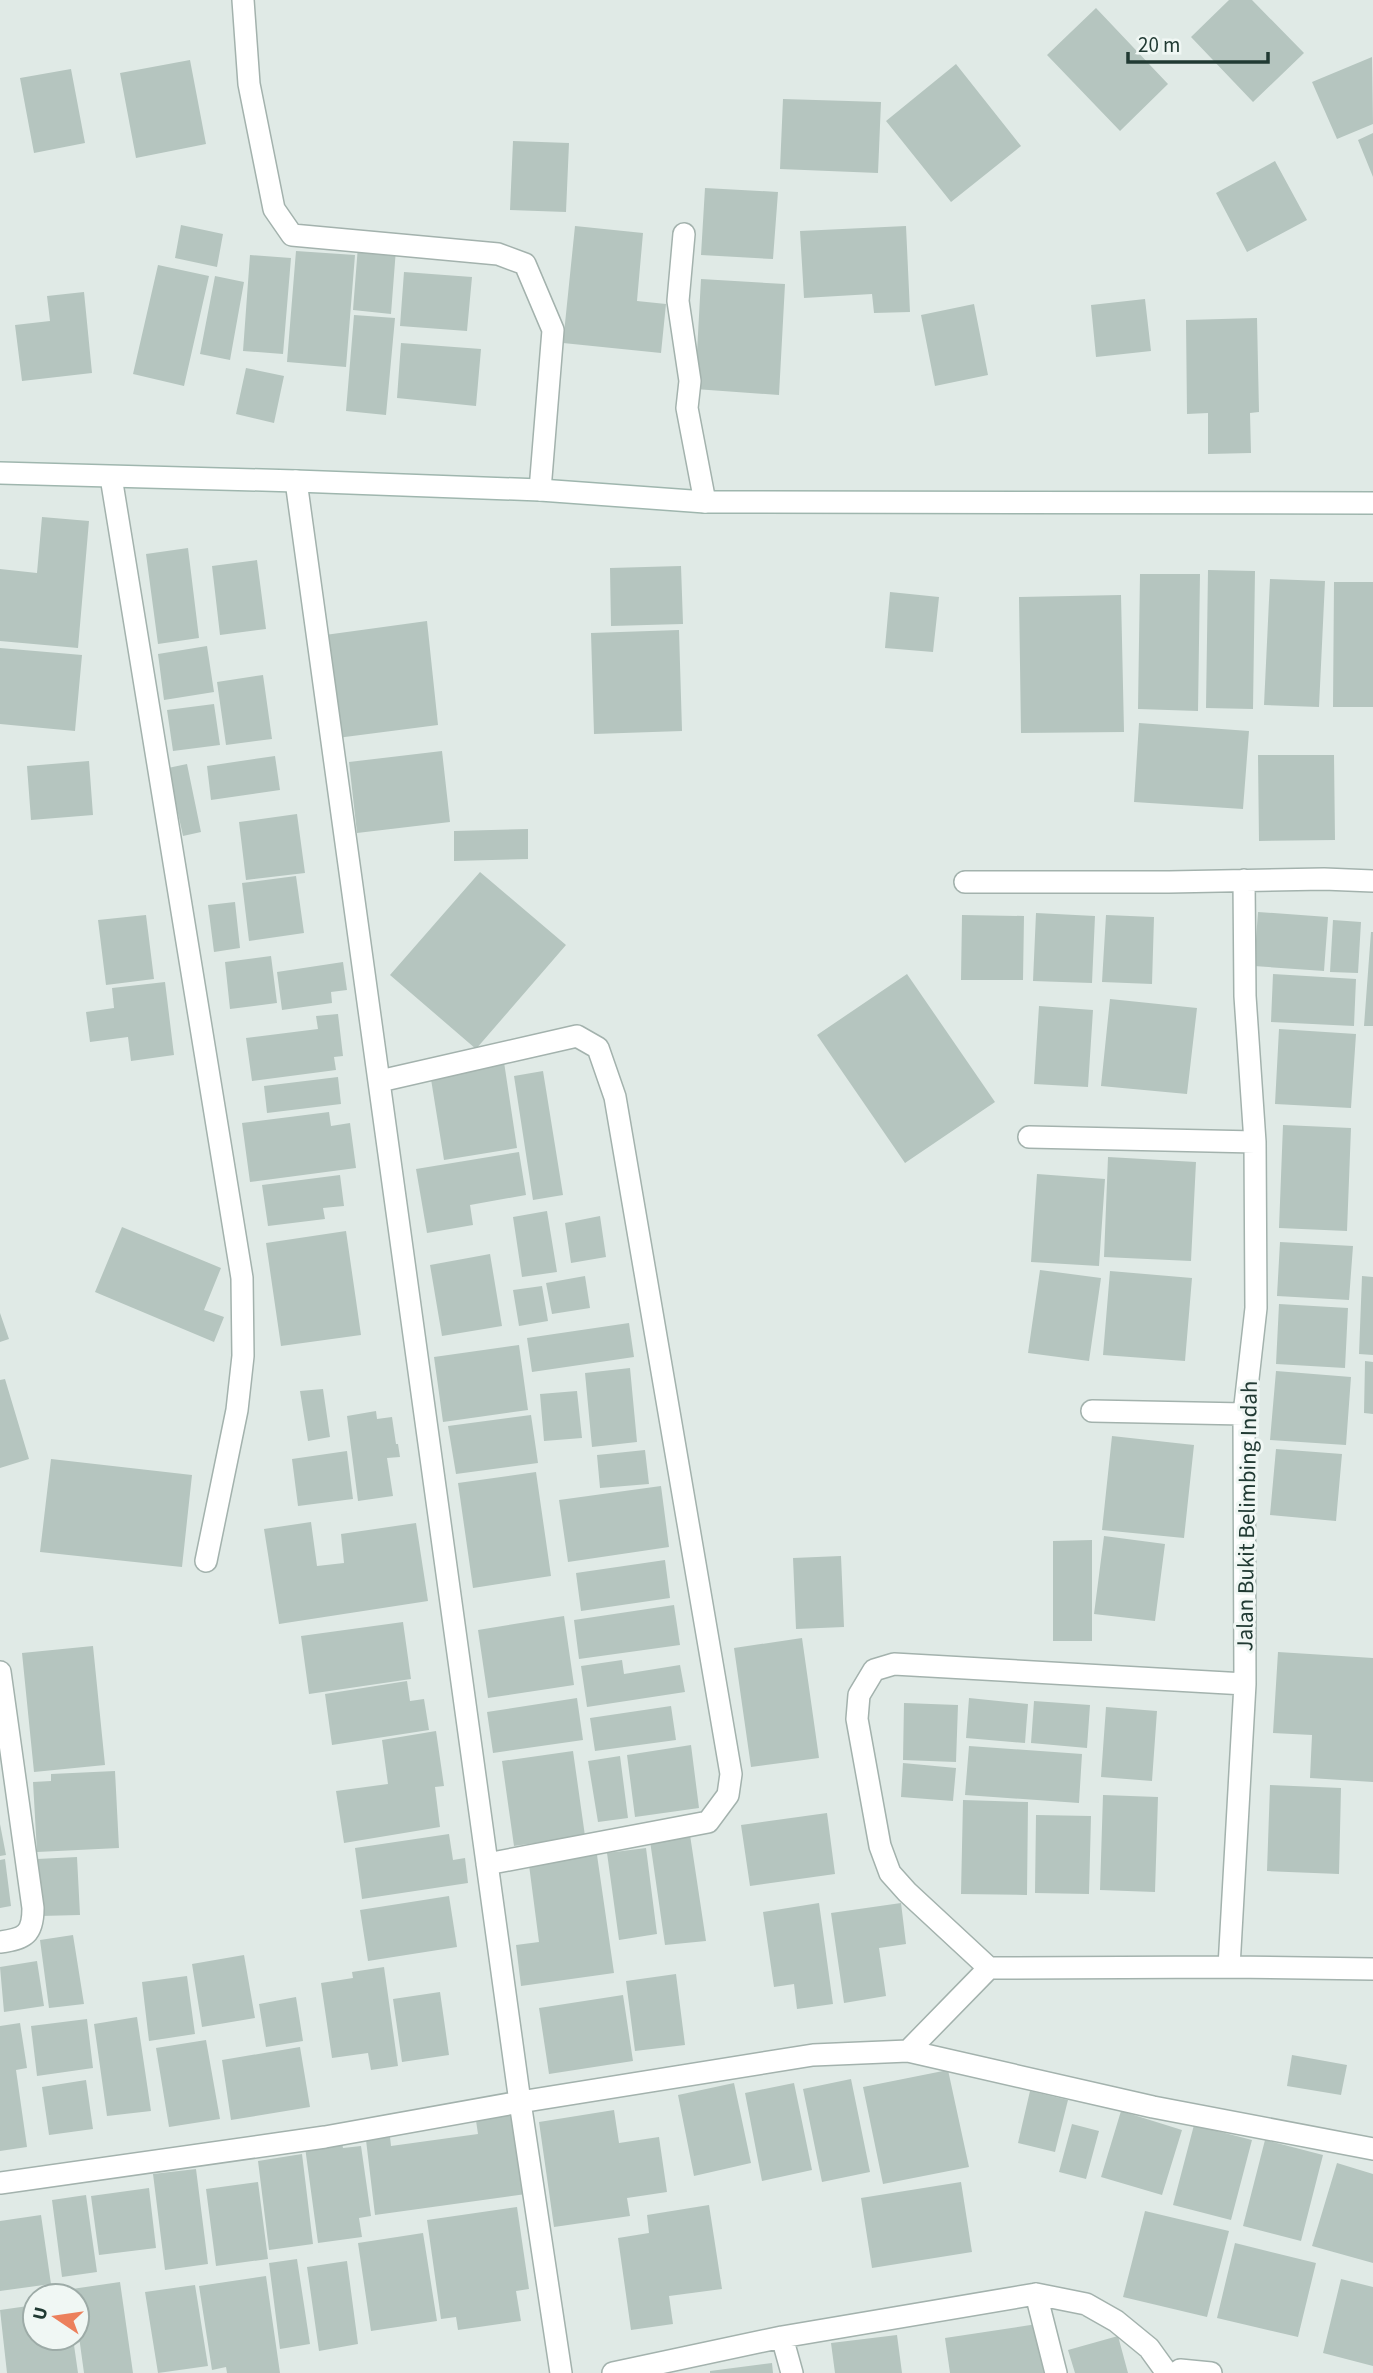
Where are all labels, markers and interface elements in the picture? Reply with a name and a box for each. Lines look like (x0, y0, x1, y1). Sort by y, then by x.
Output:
scale bar (1128, 21, 1268, 65)
text: 20 m (1138, 30, 1180, 60)
street label: Jalan Bukit Belimbing Indah (1228, 1380, 1266, 1652)
north arrow (21, 2282, 91, 2352)
text: U (26, 2304, 55, 2323)

